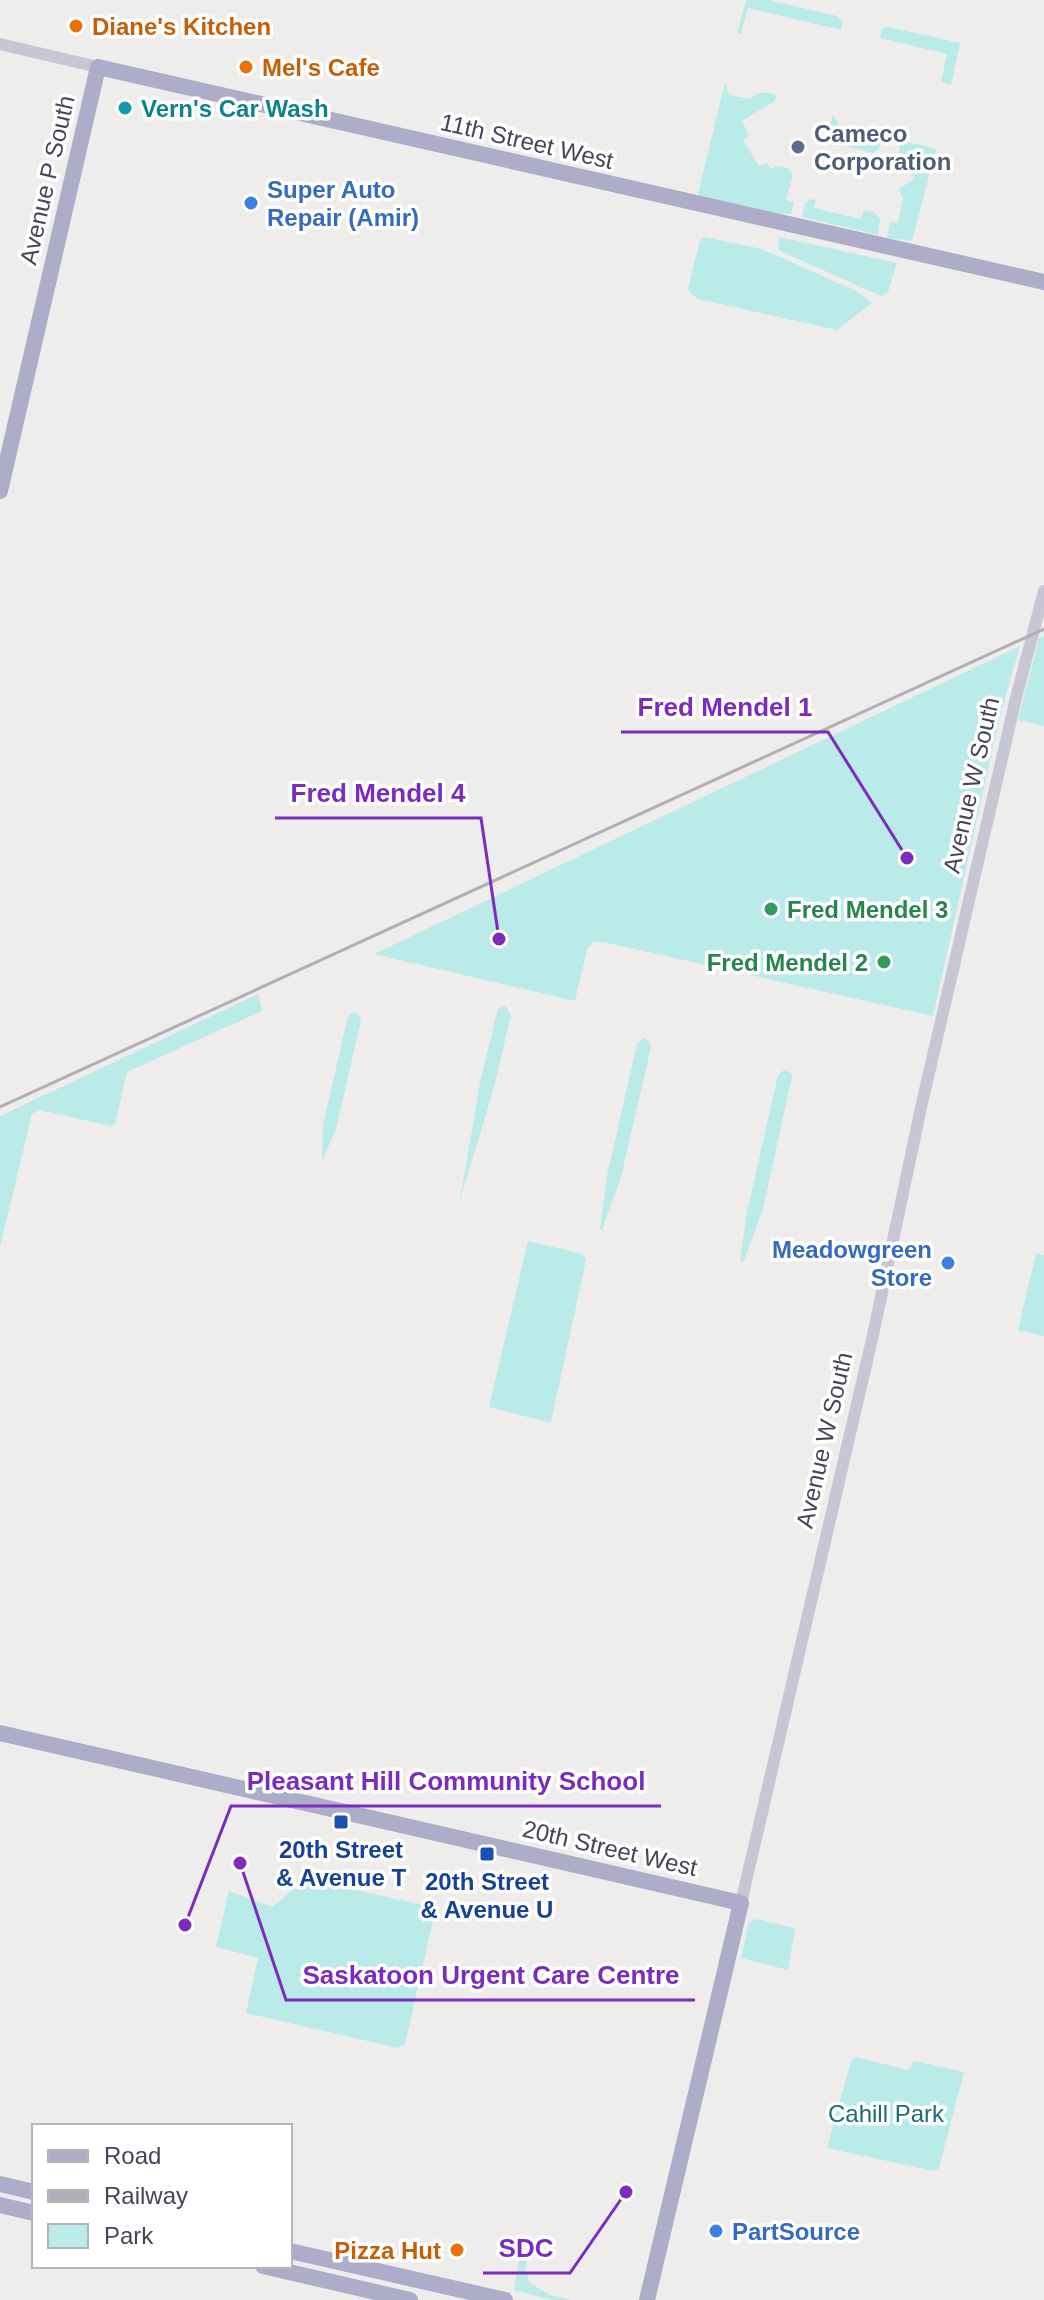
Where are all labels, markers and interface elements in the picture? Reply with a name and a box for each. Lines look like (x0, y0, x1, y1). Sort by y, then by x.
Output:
place label: Diane's Kitchen (92, 13, 271, 40)
marker: Diane's Kitchen (67, 17, 85, 35)
place label: Mel's Cafe (262, 54, 380, 81)
marker: Mel's Cafe (237, 58, 255, 76)
street label: Avenue P South (14, 93, 80, 267)
place label: Vern's Car Wash (141, 95, 329, 122)
marker: Vern's Car Wash (116, 99, 134, 117)
street label: 11th Street West (438, 108, 616, 174)
place label: Cameco Corporation (814, 120, 951, 175)
marker: Cameco Corporation (789, 138, 807, 156)
place label: Super Auto Repair (Amir) (267, 176, 419, 231)
marker: Super Auto Repair (Amir) (242, 194, 260, 212)
callout: Fred Mendel 1 (621, 682, 828, 732)
text: Fred Mendel 1 (638, 692, 812, 722)
street label: Avenue W South (938, 694, 1004, 876)
callout: Fred Mendel 4 (275, 768, 481, 818)
text: Fred Mendel 4 (291, 778, 466, 808)
place label: Fred Mendel 3 (787, 896, 948, 923)
marker: Fred Mendel 3 (762, 900, 780, 918)
place label: Fred Mendel 2 (707, 949, 868, 976)
marker: Fred Mendel 2 (875, 953, 893, 971)
place label: Meadowgreen Store (772, 1236, 932, 1291)
marker: Meadowgreen Store (939, 1254, 957, 1272)
street label: Avenue W South (791, 1349, 857, 1531)
callout: Pleasant Hill Community School (231, 1756, 661, 1806)
text: Pleasant Hill Community School (247, 1766, 645, 1796)
marker: 20th Street & Avenue T (332, 1813, 350, 1831)
street label: 20th Street West (520, 1815, 700, 1881)
place label: 20th Street & Avenue T (276, 1836, 406, 1891)
marker: 20th Street & Avenue U (478, 1845, 496, 1863)
place label: 20th Street & Avenue U (421, 1868, 553, 1923)
callout: Saskatoon Urgent Care Centre (286, 1950, 695, 2000)
text: Saskatoon Urgent Care Centre (302, 1960, 680, 1990)
park label: Cahill Park (828, 2100, 945, 2127)
legend (32, 2124, 292, 2268)
text: Road (104, 2142, 161, 2169)
text: Railway (104, 2182, 188, 2209)
place label: PartSource (732, 2218, 860, 2245)
text: Park (104, 2222, 154, 2249)
marker: PartSource (707, 2222, 725, 2240)
callout: SDC (483, 2223, 570, 2273)
text: SDC (499, 2233, 554, 2263)
place label: Pizza Hut (334, 2237, 441, 2264)
marker: Pizza Hut (448, 2241, 466, 2259)

